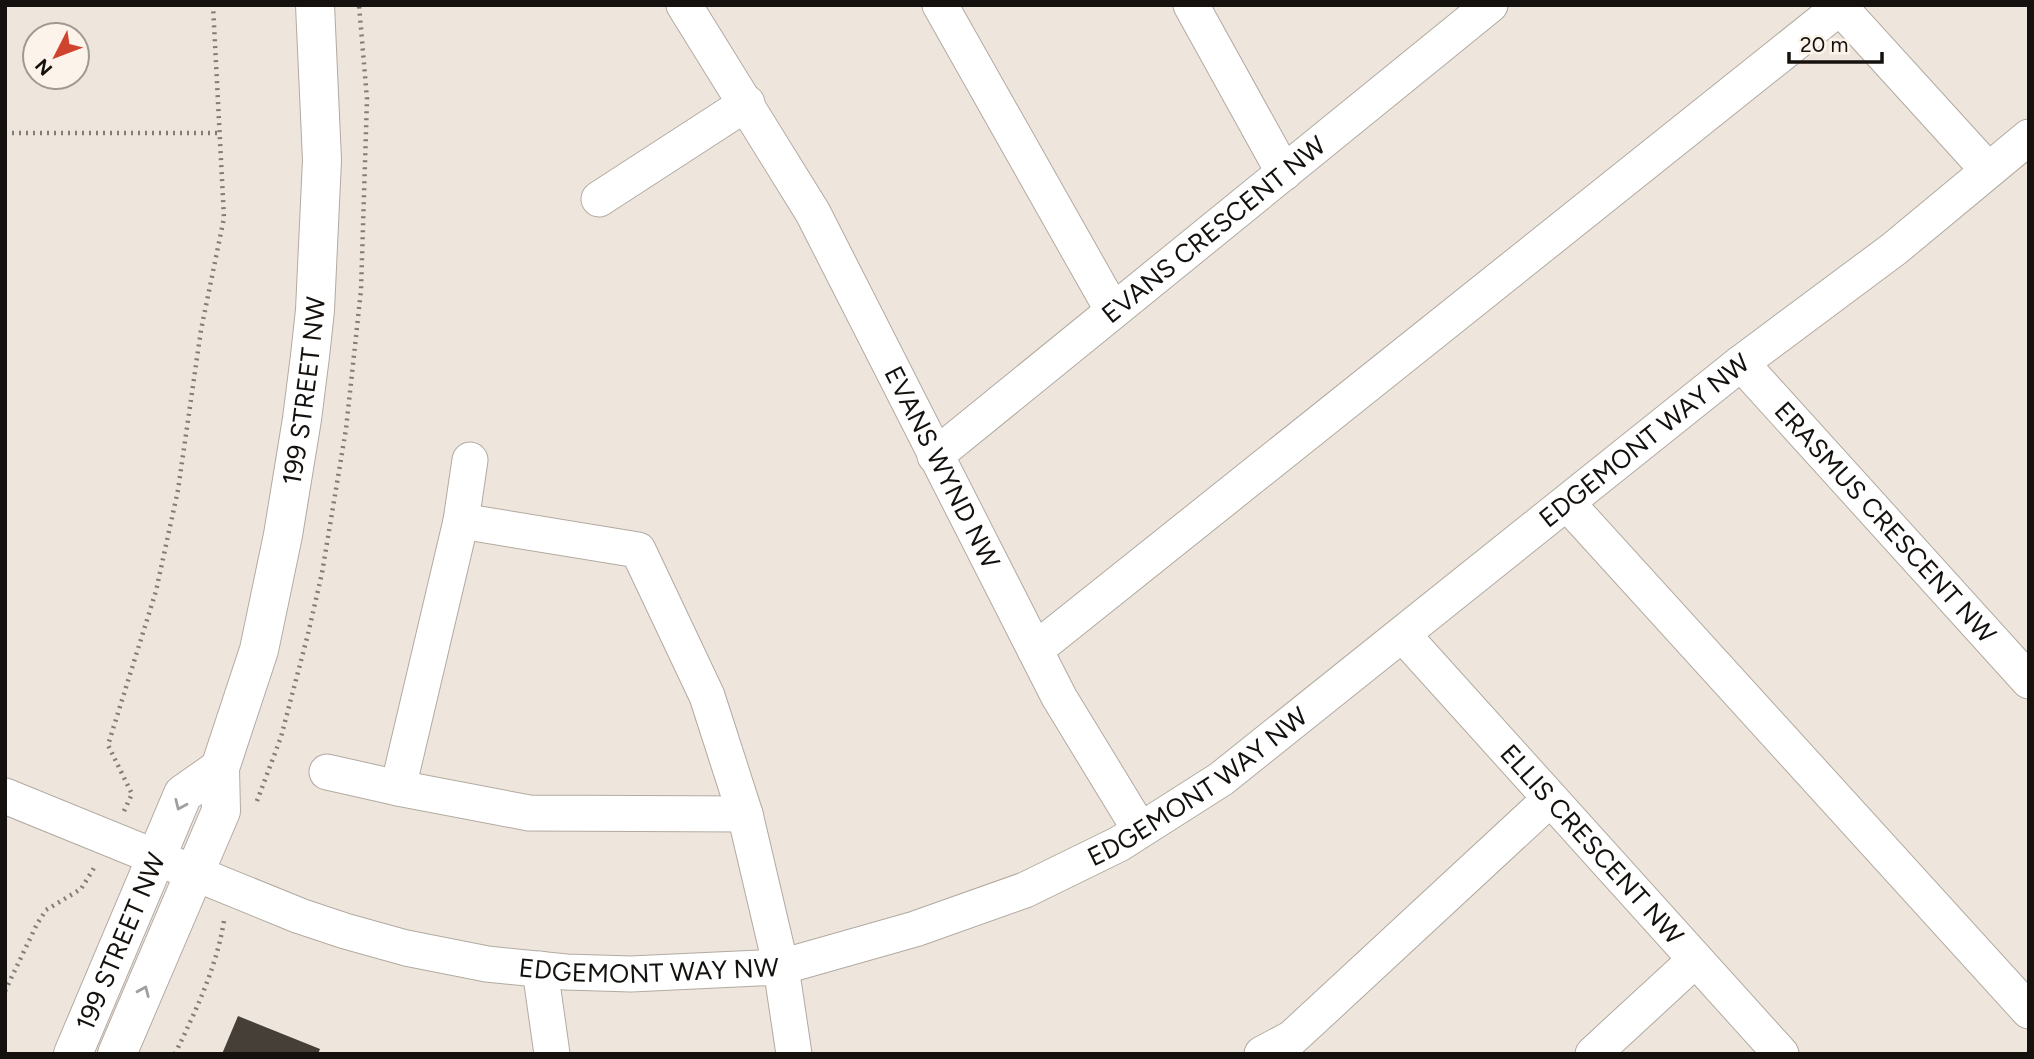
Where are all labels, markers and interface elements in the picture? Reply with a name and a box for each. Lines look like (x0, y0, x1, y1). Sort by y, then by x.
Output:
north arrow (21, 21, 91, 91)
scale bar (1789, 21, 1882, 65)
text: 20 m (1800, 32, 1848, 57)
text: N (30, 54, 57, 80)
street label: EVANS CRESCENT NW (1095, 129, 1332, 330)
street label: 199 STREET NW (275, 296, 332, 487)
street label: EDGEMONT WAY NW (1533, 347, 1756, 534)
street label: EVANS WYND NW (878, 361, 1007, 574)
street label: ERASMUS CRESCENT NW (1768, 395, 2003, 650)
street label: EDGEMONT WAY NW (1082, 700, 1314, 873)
street label: ELLIS CRESCENT NW (1493, 738, 1690, 951)
one-way arrow (174, 797, 188, 810)
street label: 199 STREET NW (69, 848, 172, 1035)
street label: EDGEMONT WAY NW (517, 951, 780, 990)
one-way arrow (135, 986, 149, 998)

